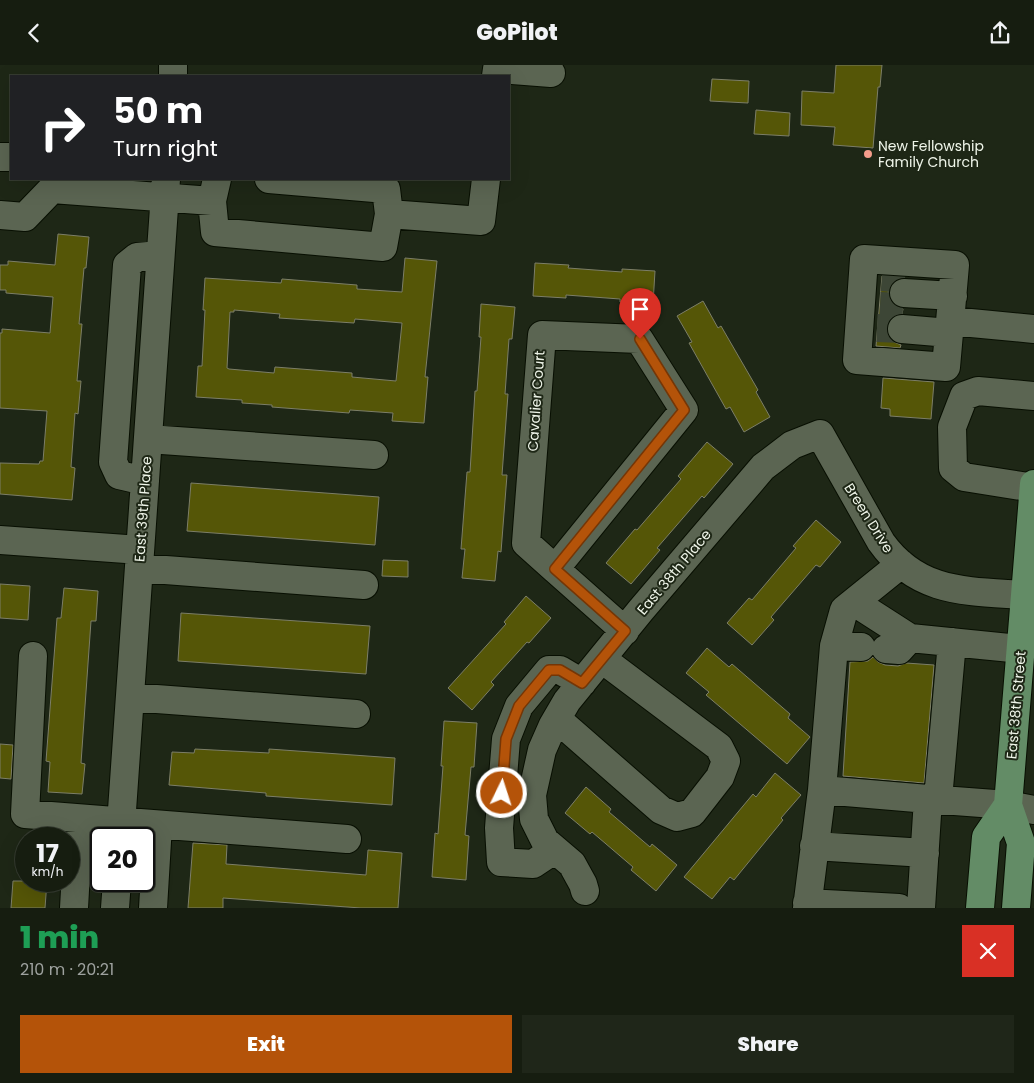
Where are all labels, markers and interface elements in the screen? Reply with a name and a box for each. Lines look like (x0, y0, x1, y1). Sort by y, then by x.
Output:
text: GoPilot (476, 17, 558, 48)
icon: back (20, 19, 48, 47)
icon: share (986, 19, 1014, 47)
text: 50 m (113, 86, 203, 135)
icon: right (30, 95, 95, 160)
text: Turn right (113, 133, 218, 164)
place label: New Fellowship Family Church (878, 136, 984, 172)
marker: New Fellowship Family Church (862, 148, 874, 160)
pin (619, 288, 661, 339)
icon: arrive (626, 295, 654, 323)
street label: Cavalier Court (522, 350, 550, 452)
street label: East 39th Place (129, 455, 157, 562)
street label: Breen Drive (840, 479, 899, 557)
street label: East 38th Place (632, 525, 716, 619)
street label: East 38th Street (1001, 650, 1031, 760)
position arrow (475, 766, 527, 818)
speed limit sign: 20 (90, 827, 155, 892)
text: 17 (36, 836, 59, 871)
text: km/h (32, 863, 63, 880)
text: 1 min (20, 916, 99, 959)
button: close (962, 925, 1014, 977)
text: 210 m · 20:21 (20, 958, 114, 981)
button: Exit (20, 1015, 512, 1073)
button: Share (522, 1015, 1014, 1073)

